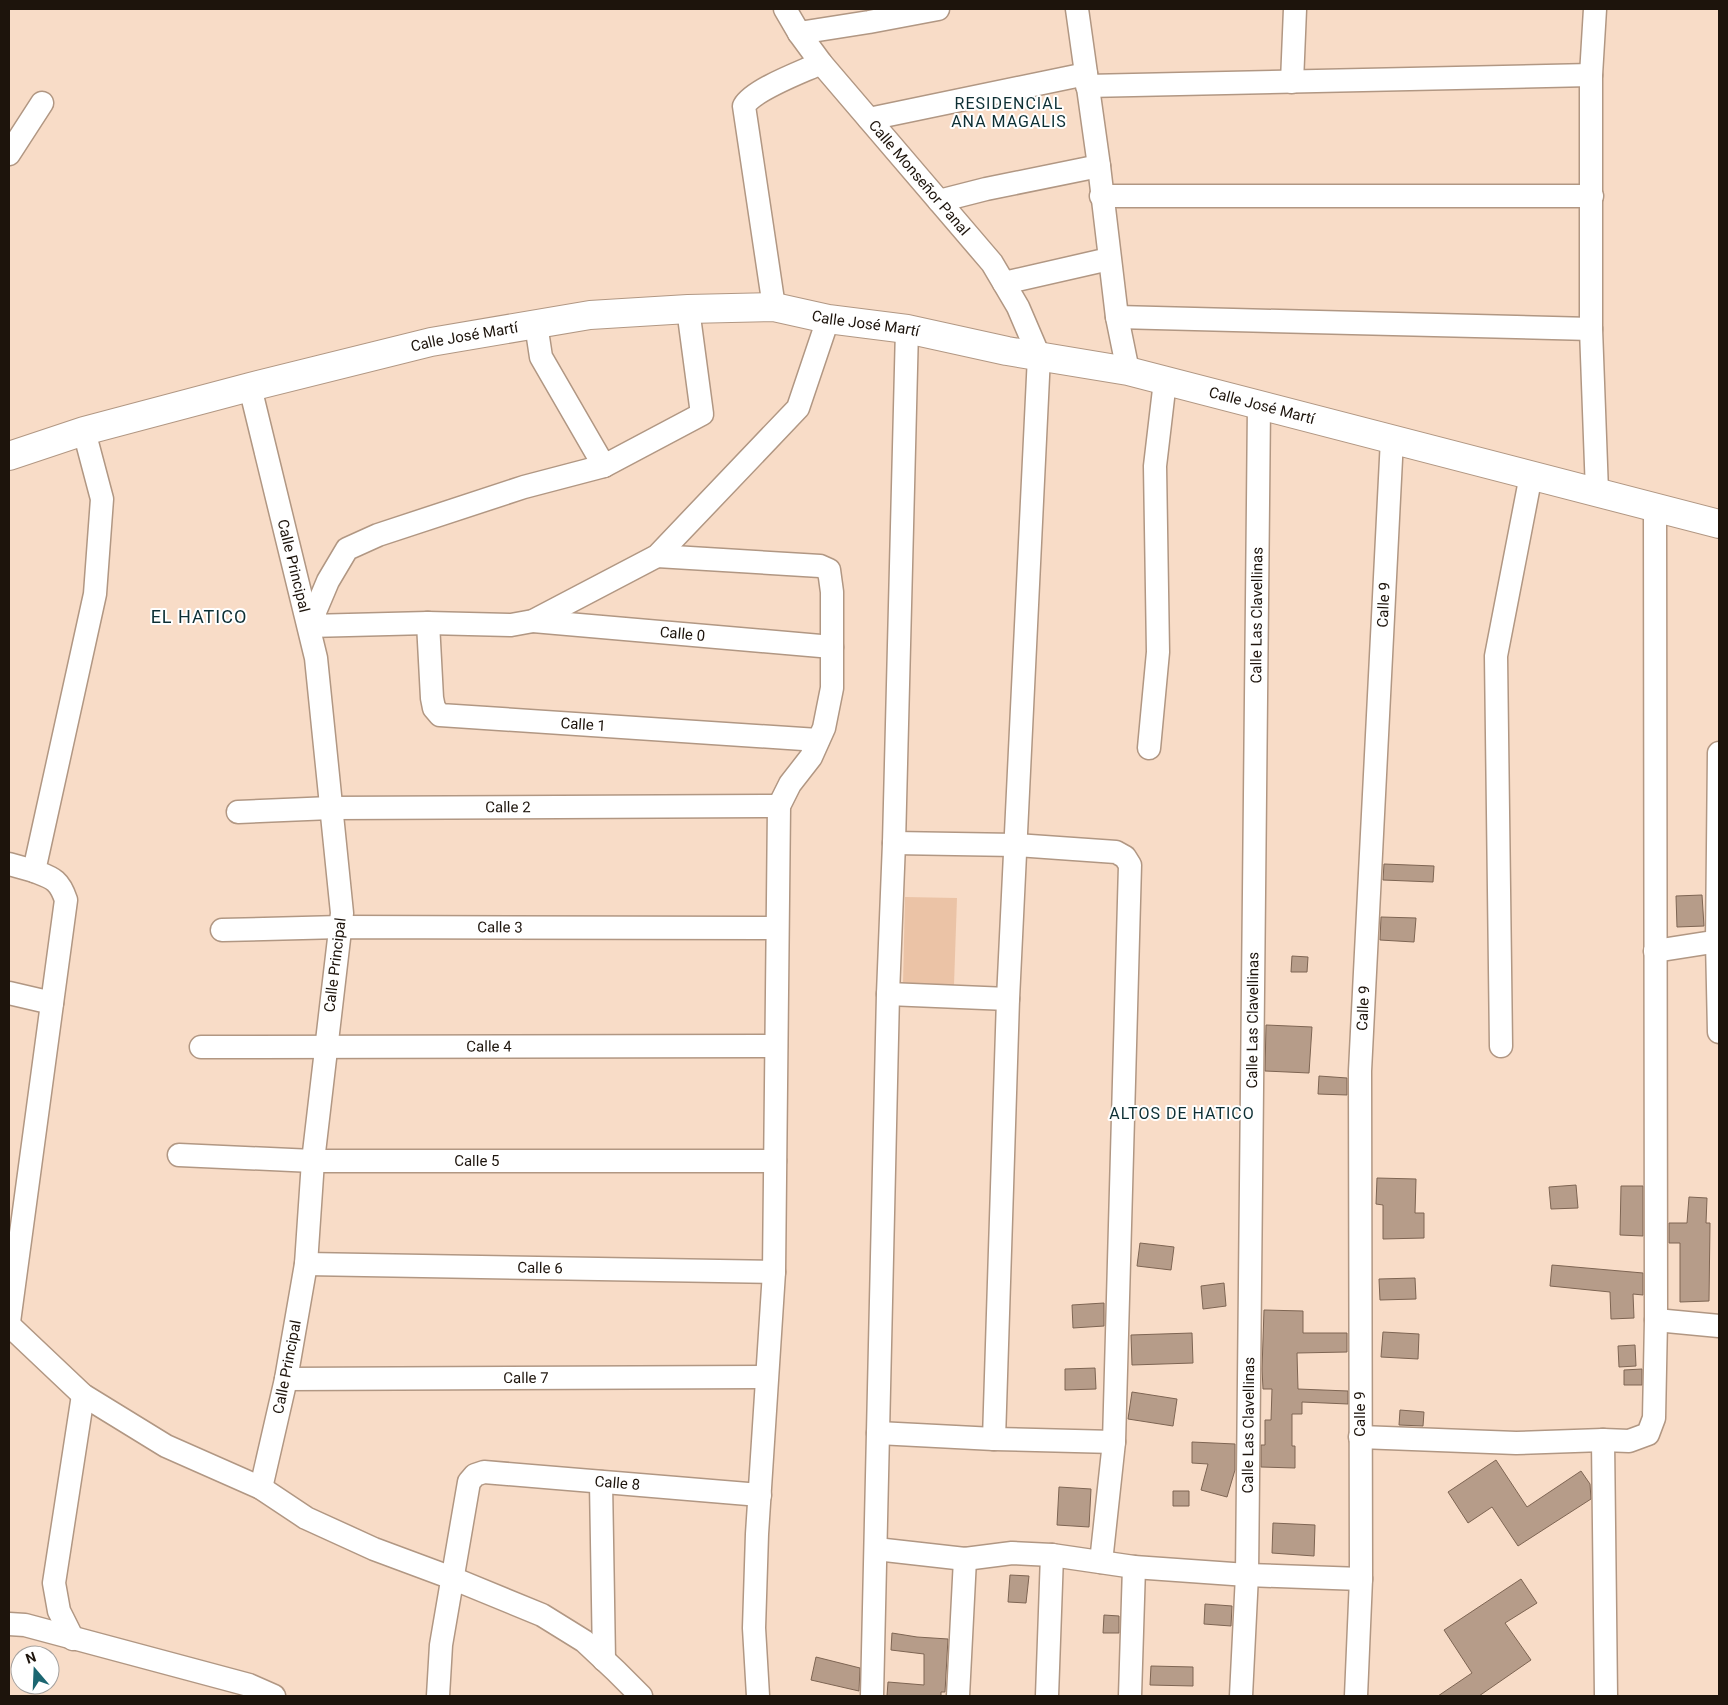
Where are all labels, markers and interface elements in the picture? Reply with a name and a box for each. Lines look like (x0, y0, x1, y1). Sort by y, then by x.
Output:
district label: RESIDENCIAL ANA MAGALIS (951, 94, 1067, 131)
street label: Calle Monseñor Panal (865, 116, 973, 239)
street label: Calle José Martí (810, 307, 922, 341)
street label: Calle José Martí (409, 318, 521, 356)
street label: Calle José Martí (1207, 383, 1318, 428)
street label: Calle Principal (274, 517, 314, 614)
street label: Calle Las Clavellinas (1247, 547, 1267, 684)
street label: Calle 9 (1373, 582, 1394, 628)
district label: EL HATICO (151, 606, 247, 627)
street label: Calle 0 (659, 623, 706, 645)
street label: Calle 1 (560, 714, 606, 735)
street label: Calle 2 (485, 798, 531, 816)
street label: Calle Principal (320, 917, 350, 1013)
street label: Calle 3 (477, 918, 523, 936)
street label: Calle Las Clavellinas (1243, 952, 1262, 1089)
street label: Calle 9 (1353, 985, 1373, 1031)
street label: Calle 4 (466, 1037, 512, 1056)
district label: ALTOS DE HATICO (1109, 1104, 1255, 1123)
street label: Calle 5 (454, 1152, 500, 1170)
street label: Calle 6 (517, 1259, 563, 1277)
street label: Calle Principal (269, 1319, 305, 1415)
street label: Calle Las Clavellinas (1239, 1357, 1258, 1494)
street label: Calle 7 (503, 1369, 549, 1387)
street label: Calle 9 (1351, 1391, 1369, 1437)
street label: Calle 8 (594, 1472, 641, 1494)
north arrow (10, 1645, 60, 1695)
text: N (23, 1649, 38, 1667)

